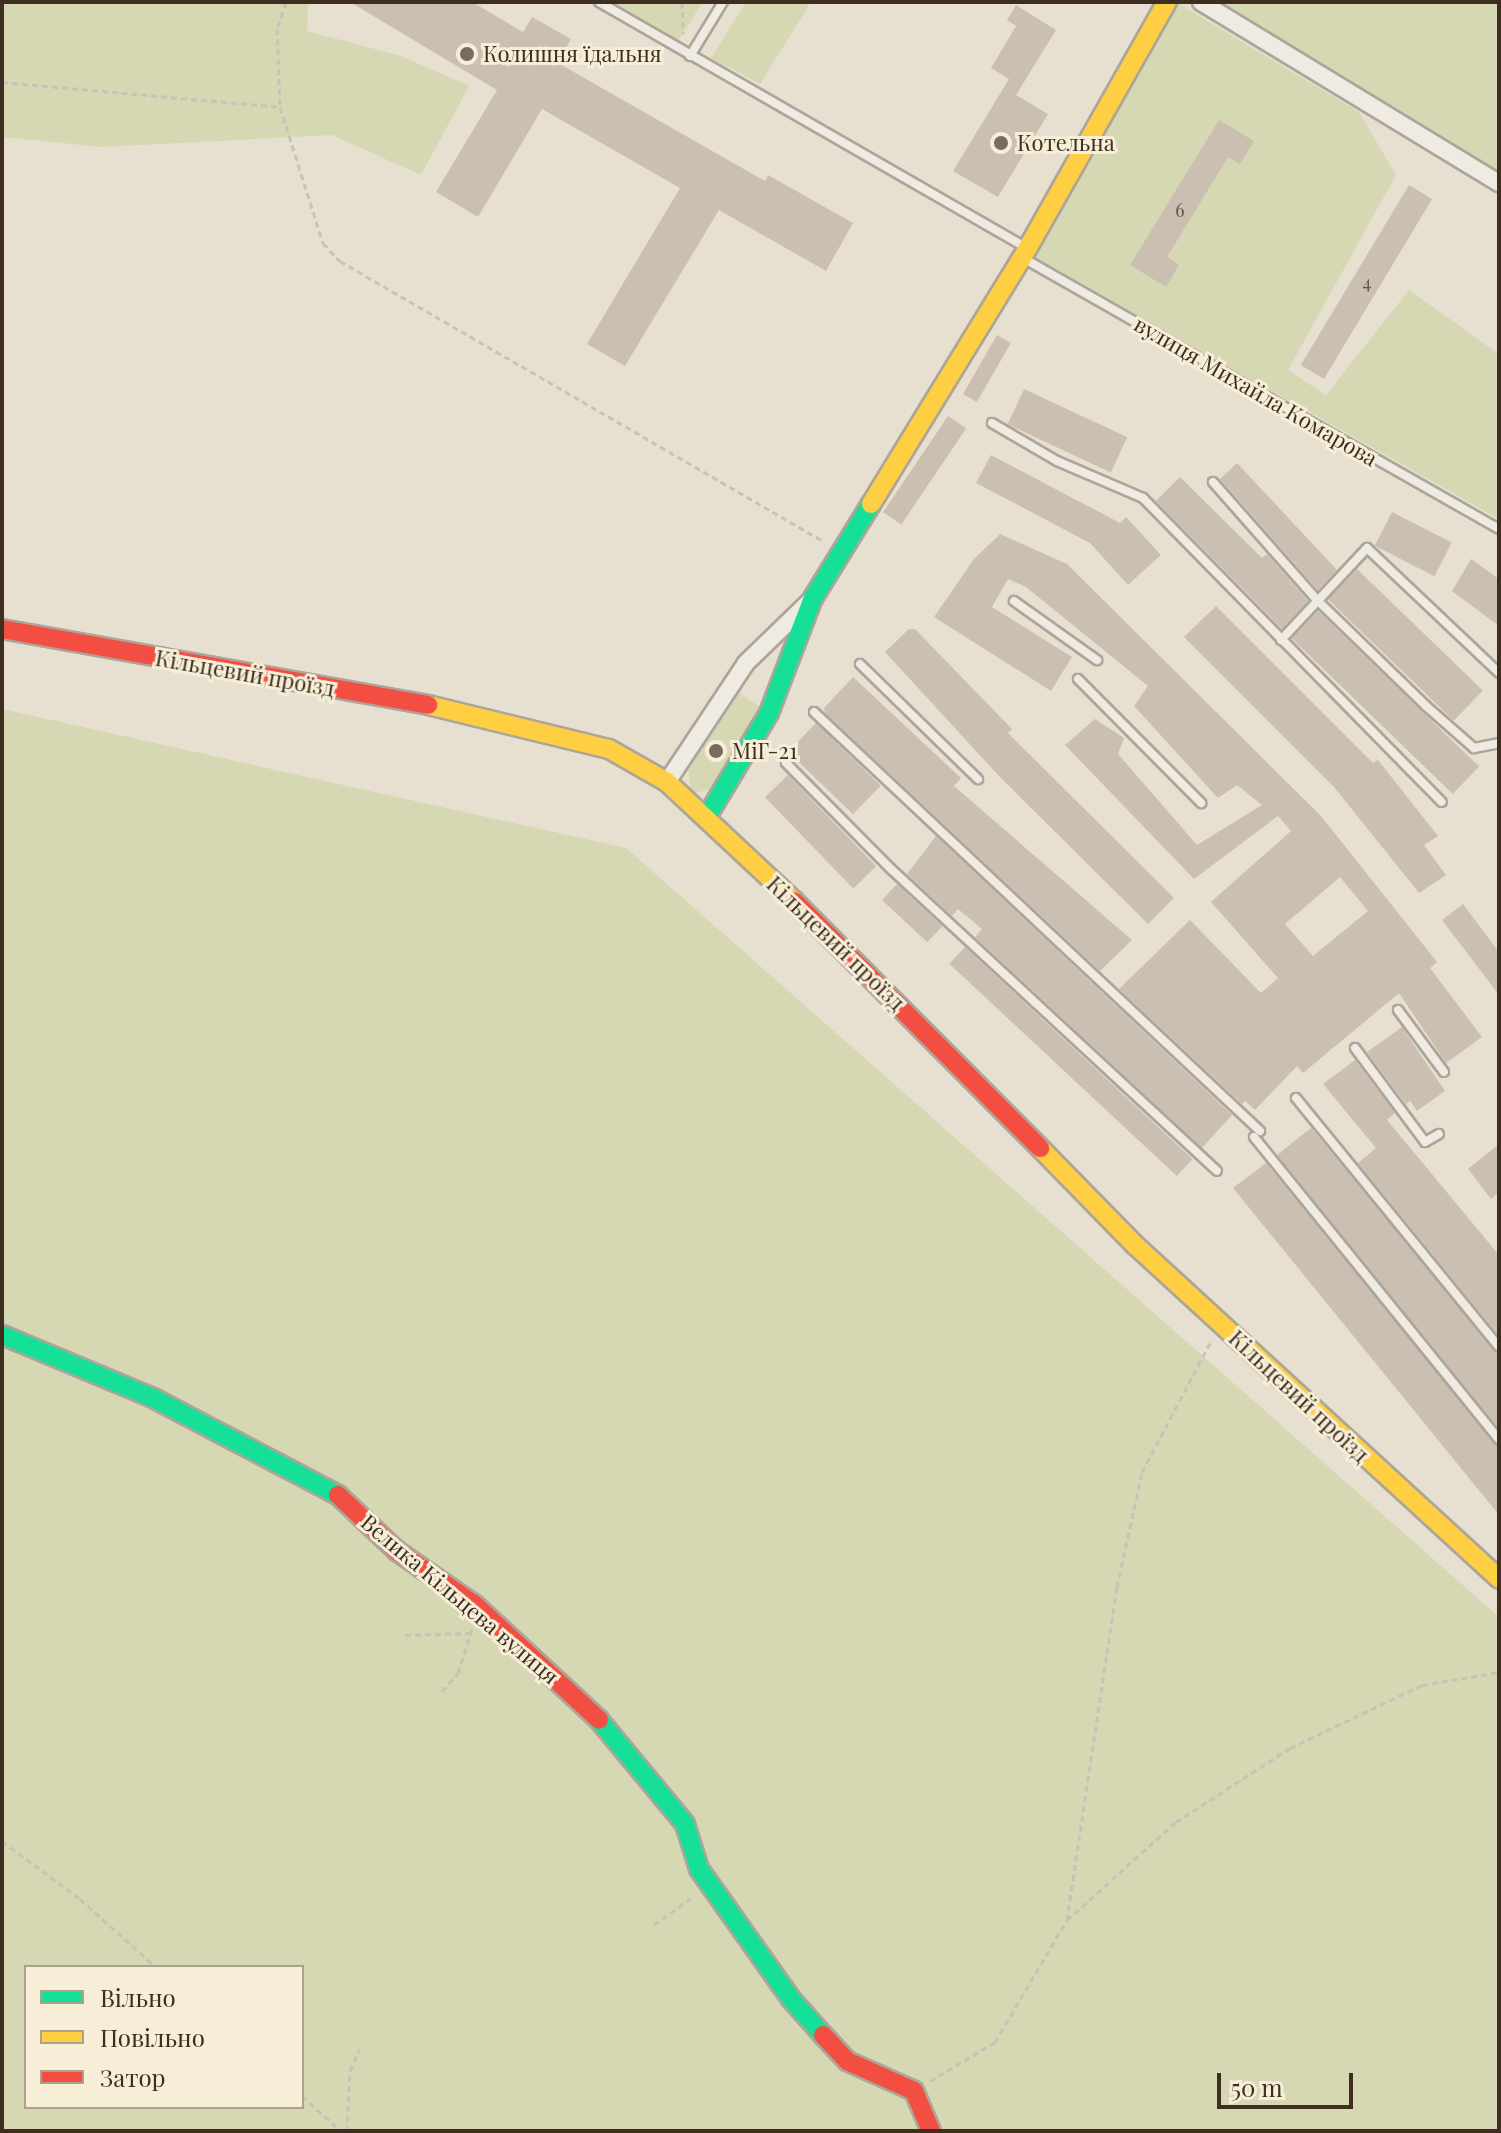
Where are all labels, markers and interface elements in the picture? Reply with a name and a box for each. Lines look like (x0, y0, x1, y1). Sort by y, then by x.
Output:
place label: Колишня їдальня (483, 41, 662, 67)
marker: Колишня їдальня (458, 45, 476, 63)
place label: Котельна (1017, 130, 1115, 156)
marker: Котельна (992, 134, 1010, 152)
house number: 6 (1175, 199, 1185, 221)
house number: 4 (1363, 271, 1371, 293)
street label: вулиця Михайла Комарова (1130, 310, 1382, 472)
street label: Кільцевий проїзд (153, 644, 337, 702)
place label: МіГ-21 (732, 738, 797, 764)
marker: МіГ-21 (707, 742, 725, 760)
street label: Кільцевий проїзд (762, 870, 910, 1016)
street label: Кільцевий проїзд (1224, 1324, 1374, 1468)
street label: Велика Кільцева вулиця (356, 1509, 564, 1689)
legend (24, 1965, 304, 2109)
text: Вільно (100, 1981, 176, 2013)
text: Повільно (100, 2021, 205, 2053)
scale bar (1221, 2057, 1357, 2107)
text: Затор (100, 2061, 166, 2093)
text: 50 m (1231, 2071, 1283, 2103)

